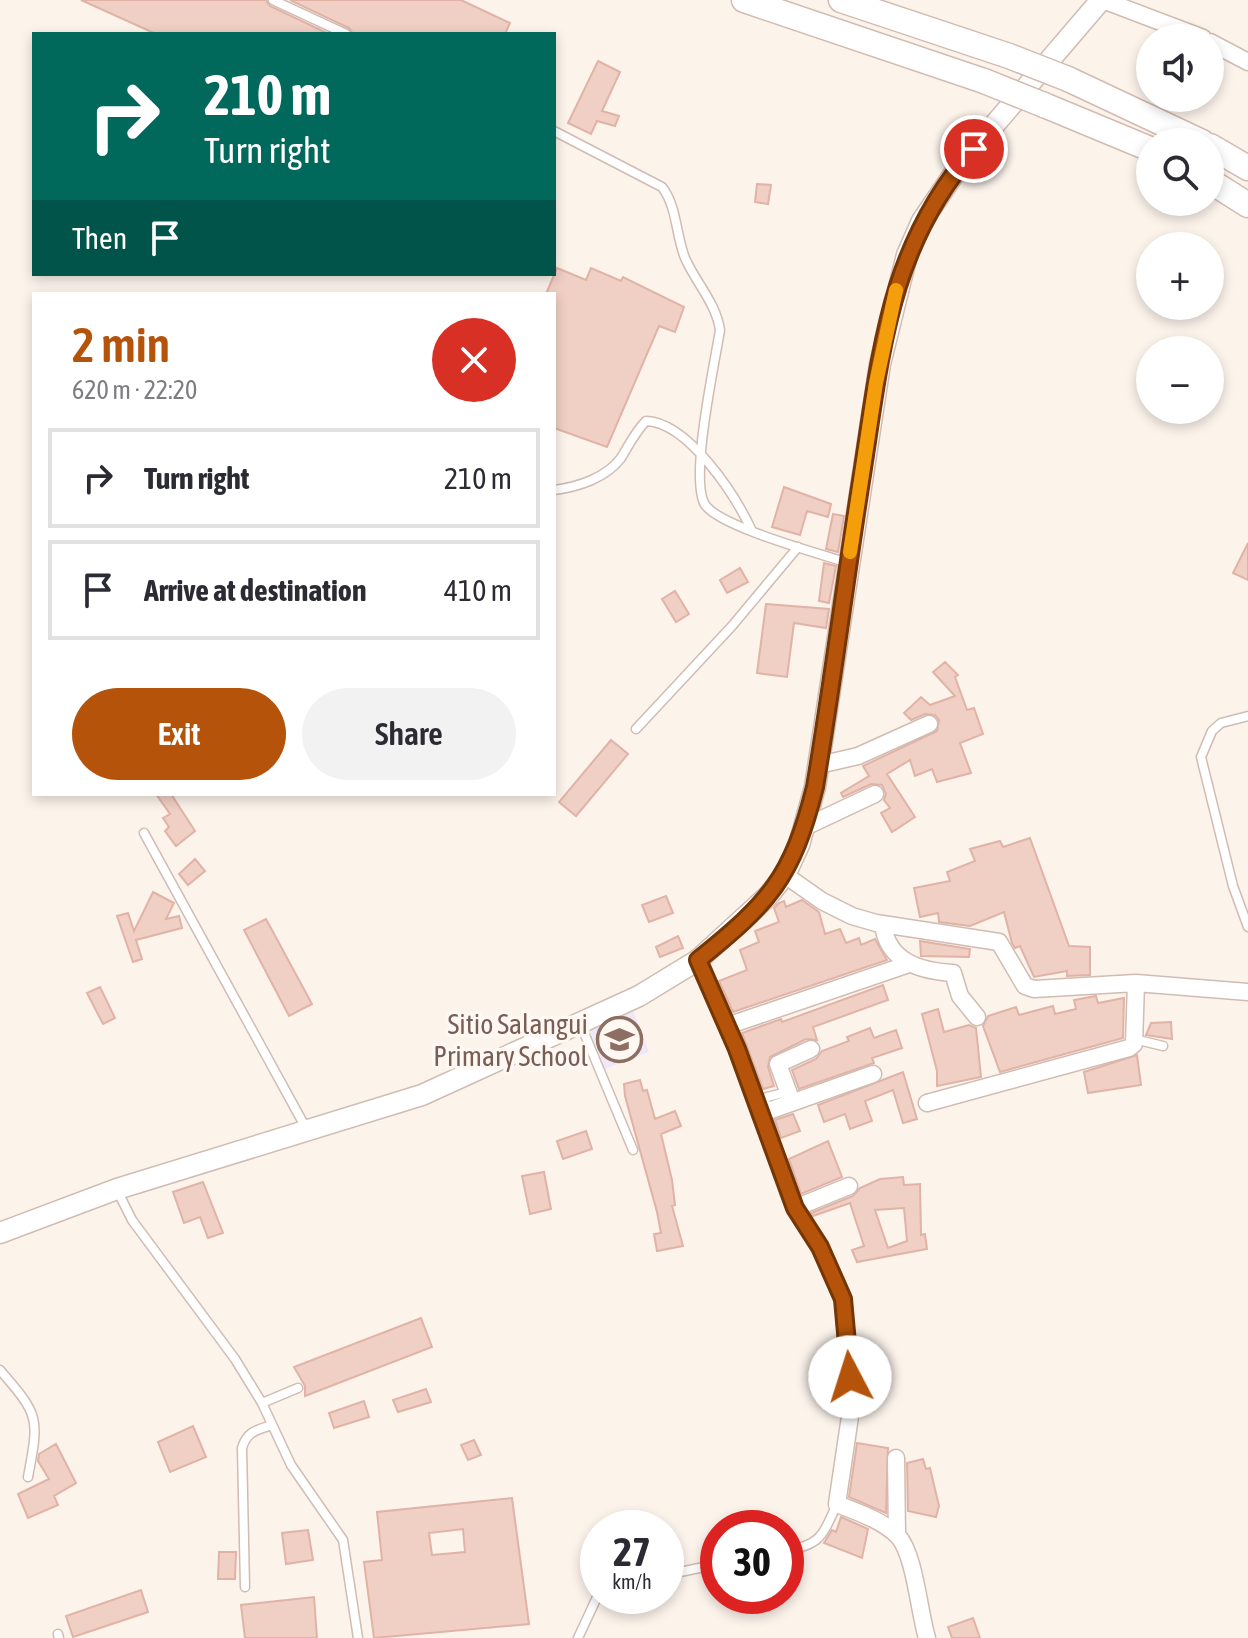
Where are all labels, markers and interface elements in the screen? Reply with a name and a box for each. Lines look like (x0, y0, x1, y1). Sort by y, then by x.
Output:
map controls (1136, 24, 1224, 424)
button: sound (1136, 24, 1224, 112)
text: 210 m (204, 63, 331, 127)
icon: right (72, 64, 176, 168)
pin (940, 115, 1008, 183)
icon: arrive (952, 127, 996, 171)
button: search (1136, 128, 1224, 216)
text: Turn right (204, 129, 331, 171)
icon: arrive (143, 216, 187, 260)
text: Then (72, 221, 127, 255)
button: + (1136, 232, 1224, 320)
text: 2 min (72, 317, 170, 372)
button: close (432, 318, 516, 402)
button: − (1136, 336, 1224, 424)
text: 620 m · 22:20 (72, 375, 197, 405)
icon: right (76, 456, 120, 500)
text: Turn right (144, 461, 250, 495)
text: 210 m (444, 461, 512, 495)
icon: arrive (76, 568, 120, 612)
text: Arrive at destination (144, 573, 366, 607)
text: 410 m (444, 573, 512, 607)
button: Exit (72, 688, 286, 780)
button: Share (302, 688, 516, 780)
place label: Sitio Salangui Primary School (433, 1008, 589, 1072)
school or university icon: Sitio Salangui Primary School (595, 1016, 643, 1064)
position arrow (808, 1335, 892, 1419)
speed limit sign: 30 (700, 1510, 804, 1614)
text: 27 (613, 1529, 651, 1574)
text: km/h (612, 1570, 652, 1593)

